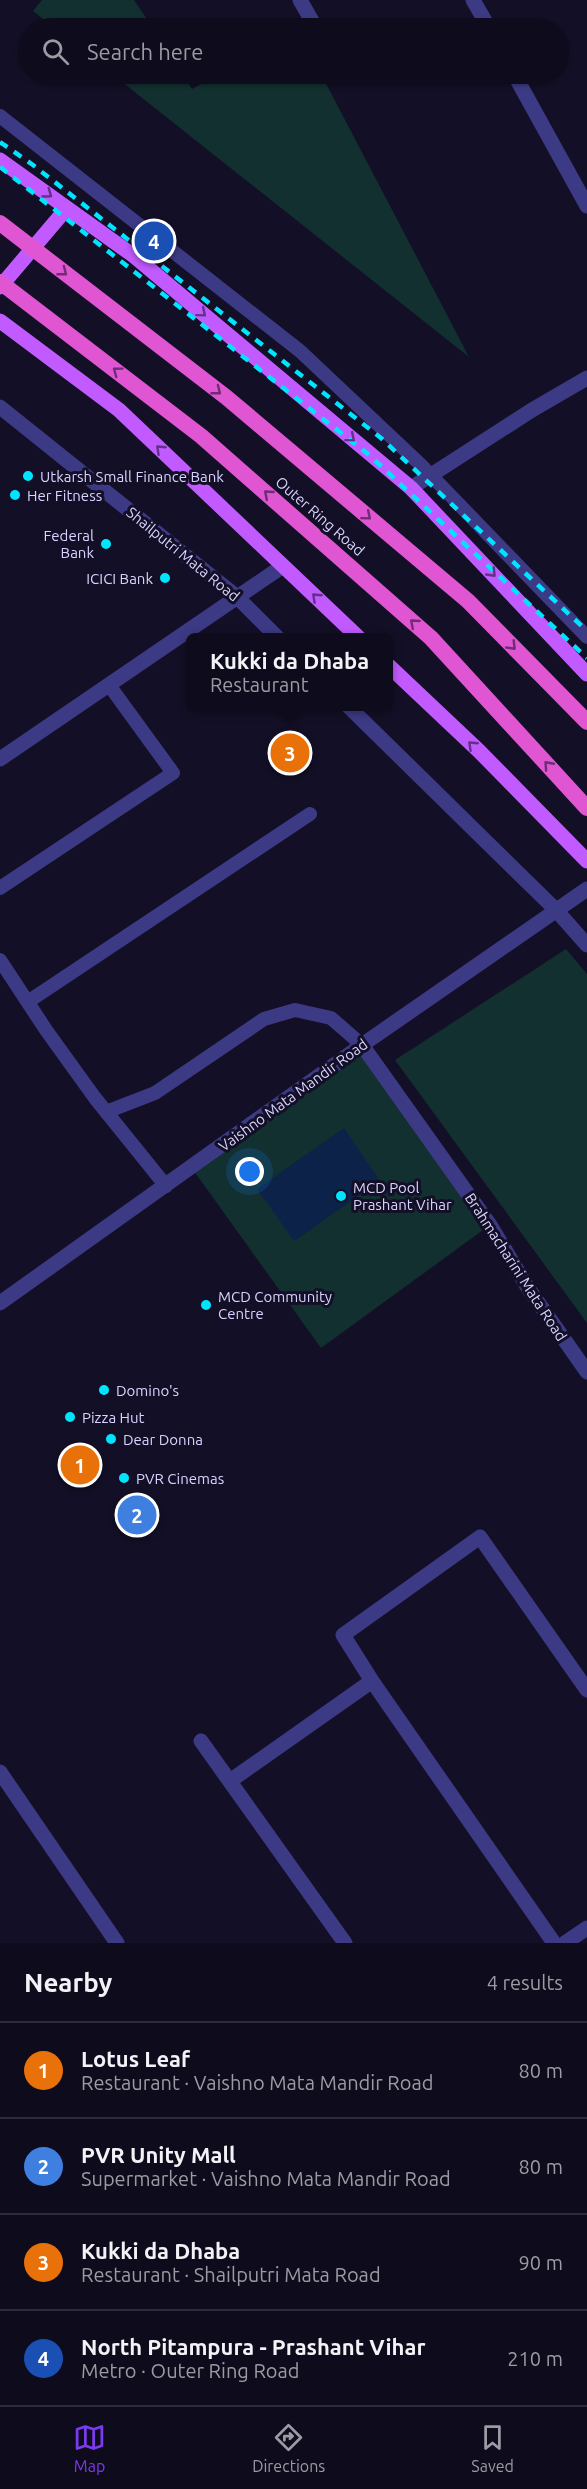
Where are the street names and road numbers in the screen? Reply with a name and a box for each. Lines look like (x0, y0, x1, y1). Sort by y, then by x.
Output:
street label: Outer Ring Road (272, 473, 368, 559)
street label: Shailputri Mata Road (123, 503, 243, 605)
street label: Vaishno Mata Mandir Road (215, 1035, 371, 1155)
street label: Brahmacharini Mata Road (462, 1190, 570, 1344)

